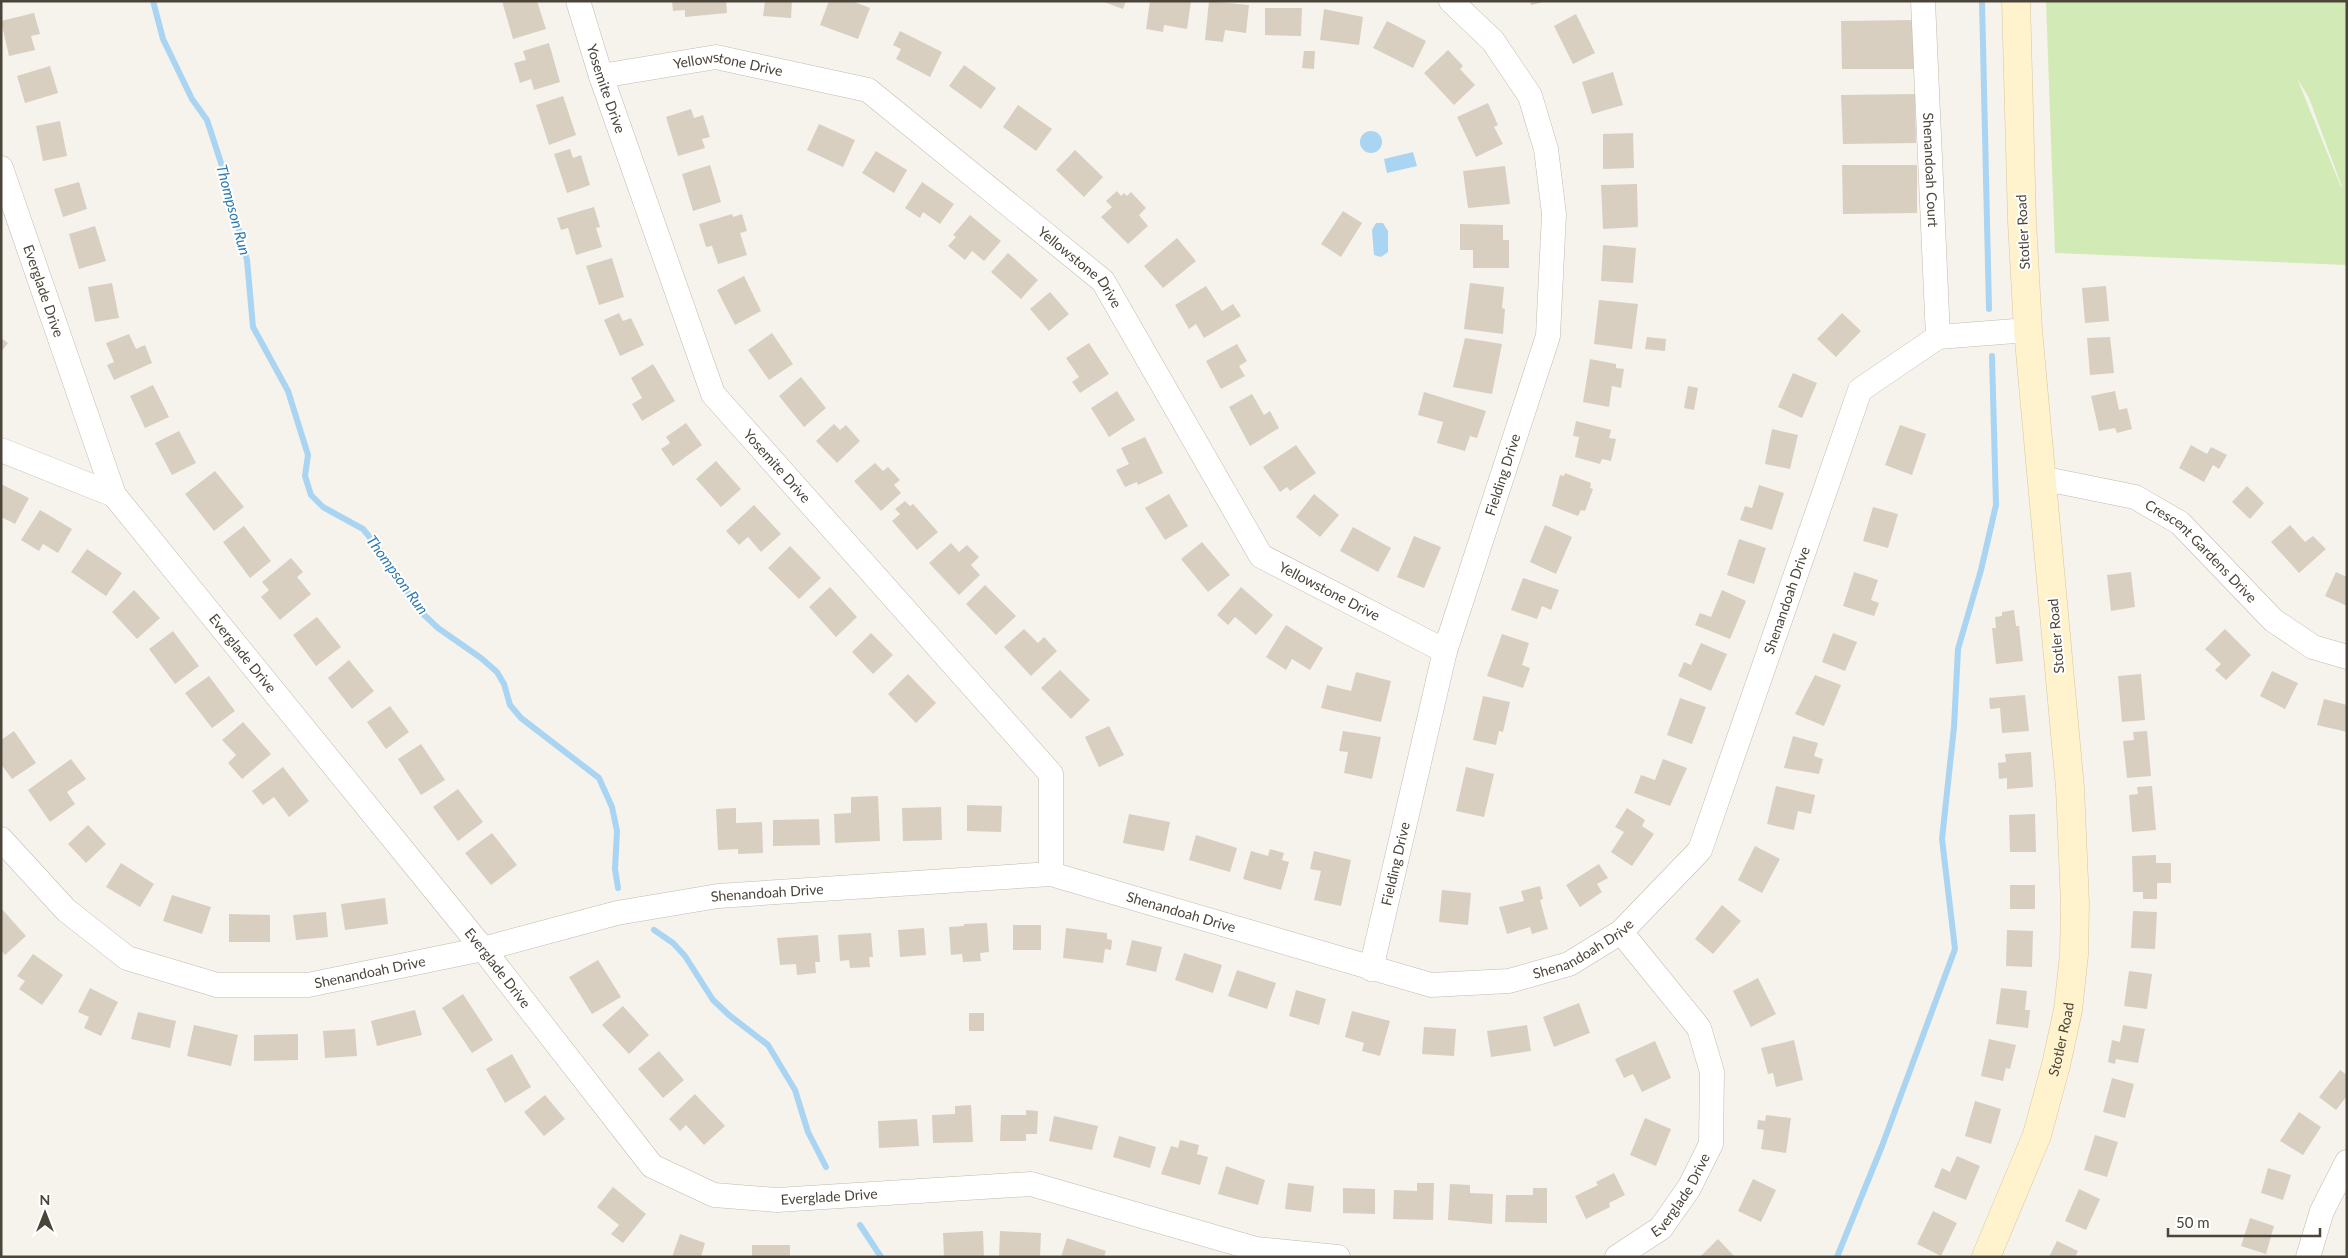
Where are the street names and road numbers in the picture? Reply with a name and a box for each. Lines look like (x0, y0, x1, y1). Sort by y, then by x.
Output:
street label: Yosemite Drive (584, 42, 629, 135)
street label: Yellowstone Drive (672, 48, 784, 79)
street label: Shenandoah Court (1920, 112, 1942, 227)
street label: Stotler Road (2012, 194, 2033, 270)
street label: Yellowstone Drive (1035, 223, 1126, 311)
street label: Everglade Drive (20, 242, 68, 339)
street label: Yosemite Drive (740, 425, 815, 506)
street label: Fielding Drive (1481, 431, 1524, 518)
street label: Crescent Gardens Drive (2142, 496, 2261, 606)
street label: Shenandoah Drive (1760, 544, 1813, 656)
street label: Yellowstone Drive (1276, 558, 1383, 624)
street label: Stotler Road (2044, 598, 2067, 674)
street label: Everglade Drive (206, 610, 280, 696)
street label: Fielding Drive (1377, 820, 1413, 907)
street label: Shenandoah Drive (709, 880, 824, 905)
street label: Shenandoah Drive (1125, 888, 1238, 936)
street label: Shenandoah Drive (1531, 915, 1637, 982)
street label: Everglade Drive (461, 924, 535, 1011)
street label: Shenandoah Drive (313, 952, 427, 991)
street label: Stotler Road (2044, 1001, 2077, 1078)
street label: Everglade Drive (1648, 1150, 1713, 1240)
street label: Everglade Drive (780, 1185, 878, 1208)

